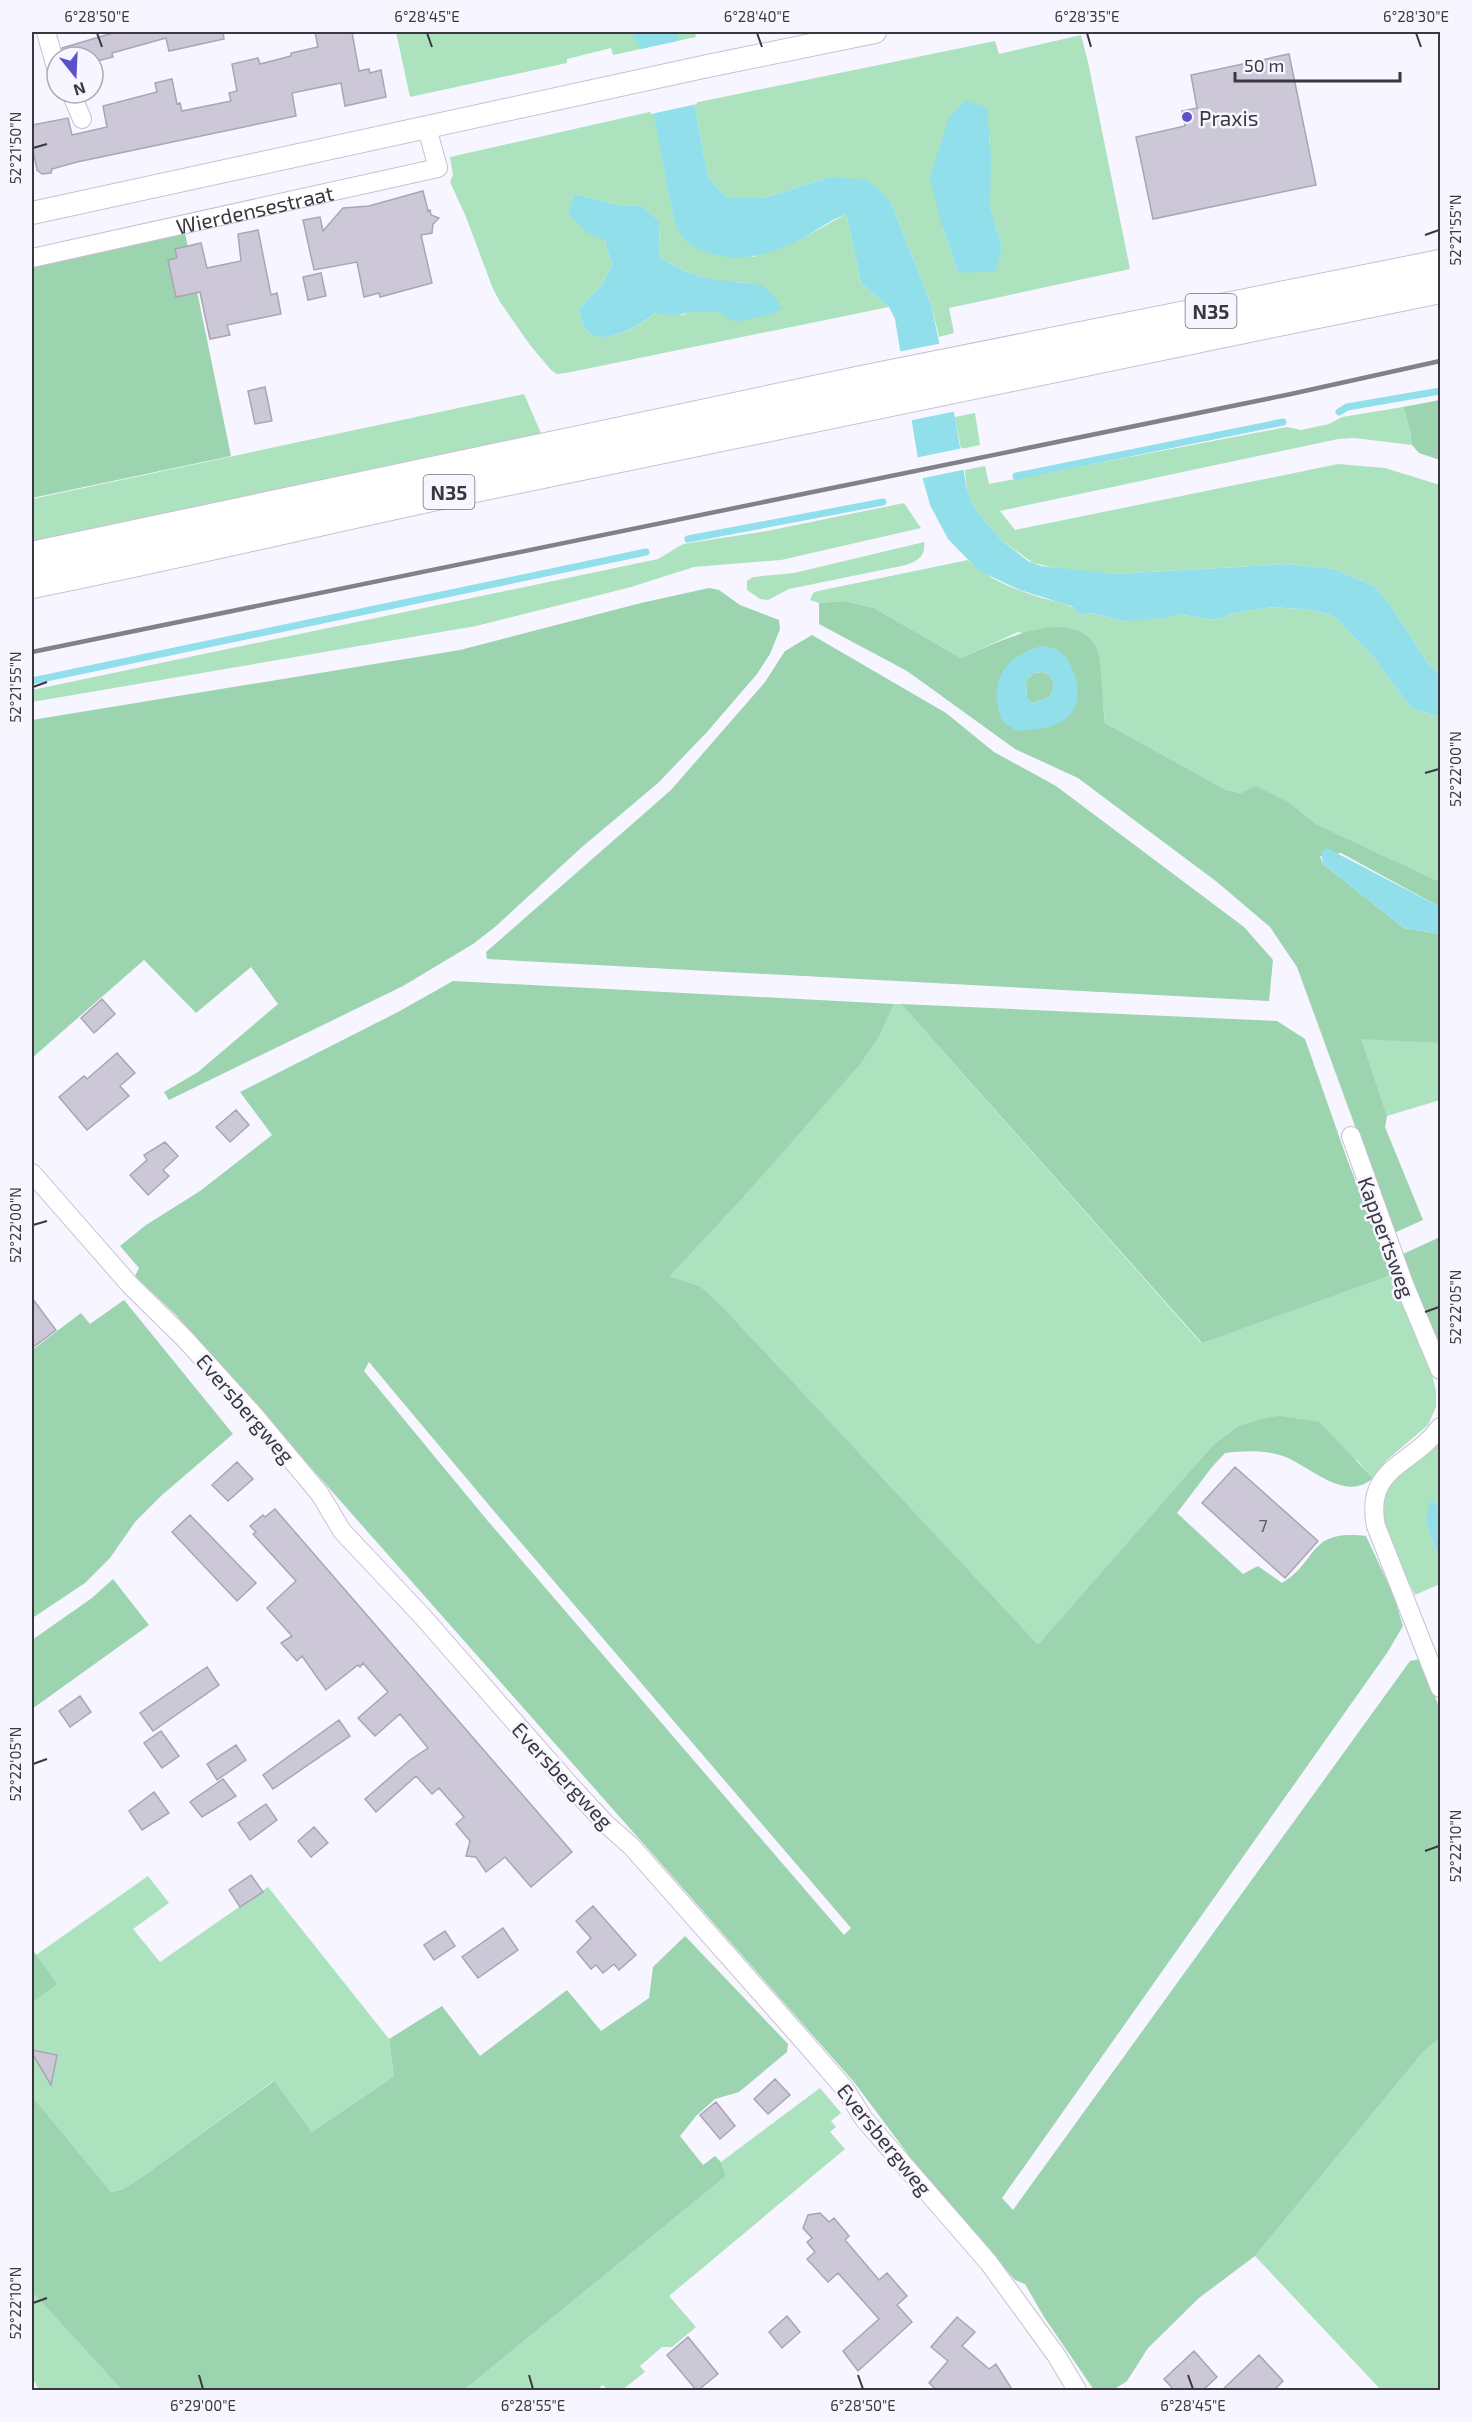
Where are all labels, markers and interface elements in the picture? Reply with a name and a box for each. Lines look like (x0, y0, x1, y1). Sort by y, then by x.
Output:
text: 6°28'50"E (64, 7, 130, 25)
text: 6°28'45"E (394, 7, 460, 25)
text: 6°28'40"E (724, 7, 790, 25)
text: 6°28'35"E (1055, 7, 1119, 25)
text: 6°28'30"E (1383, 7, 1449, 25)
north arrow (45, 45, 105, 105)
scale bar (1235, 45, 1400, 83)
text: 50 m (1244, 54, 1284, 76)
text: N (71, 79, 88, 101)
place label: Praxis (1199, 105, 1258, 130)
marker: Praxis (1180, 110, 1194, 124)
text: 52°21'50"N (6, 112, 24, 184)
street label: Wierdensestraat (174, 179, 336, 238)
text: 52°21'55"N (1446, 194, 1464, 266)
road number: N35 (1186, 294, 1236, 328)
road number: N35 (424, 475, 474, 509)
text: 52°21'55"N (6, 651, 24, 723)
text: 52°22'00"N (1446, 731, 1464, 807)
street label: Kappertsweg (1354, 1173, 1421, 1301)
text: 52°22'00"N (6, 1187, 24, 1263)
text: 52°22'05"N (1446, 1270, 1464, 1344)
street label: Eversbergweg (192, 1348, 300, 1468)
house number: 7 (1258, 1514, 1268, 1536)
street label: Eversbergweg (507, 1716, 619, 1834)
text: 52°22'05"N (6, 1727, 24, 1801)
text: 52°22'10"N (1446, 1810, 1464, 1882)
street label: Eversbergweg (832, 2078, 938, 2200)
text: 52°22'10"N (6, 2267, 24, 2339)
text: 6°29'00"E (170, 2396, 236, 2414)
text: 6°28'55"E (501, 2396, 565, 2414)
text: 6°28'50"E (830, 2396, 896, 2414)
text: 6°28'45"E (1160, 2396, 1226, 2414)

